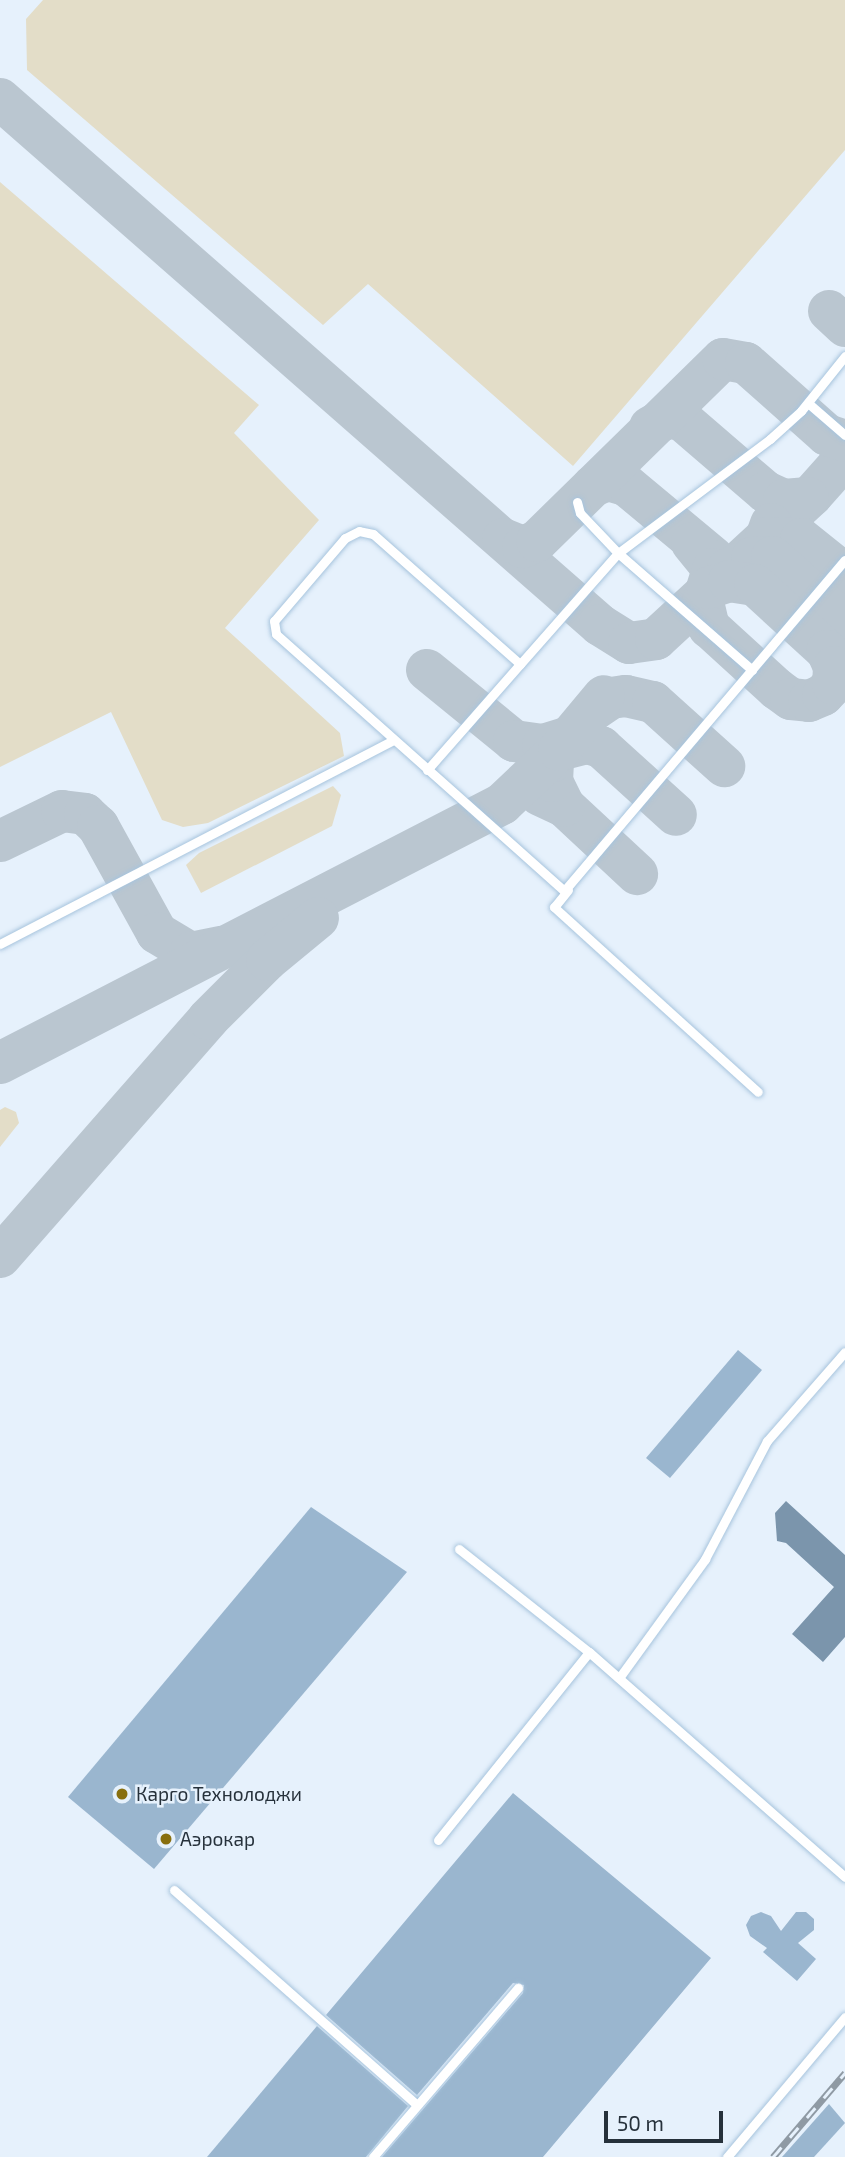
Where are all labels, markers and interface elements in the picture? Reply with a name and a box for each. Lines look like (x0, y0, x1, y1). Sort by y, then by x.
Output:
place label: Карго Технолоджи (136, 1783, 302, 1805)
marker: Карго Технолоджи (114, 1786, 130, 1802)
place label: Аэрокар (180, 1828, 255, 1850)
marker: Аэрокар (158, 1831, 174, 1847)
scale bar (607, 2098, 726, 2142)
text: 50 m (617, 2110, 664, 2135)

